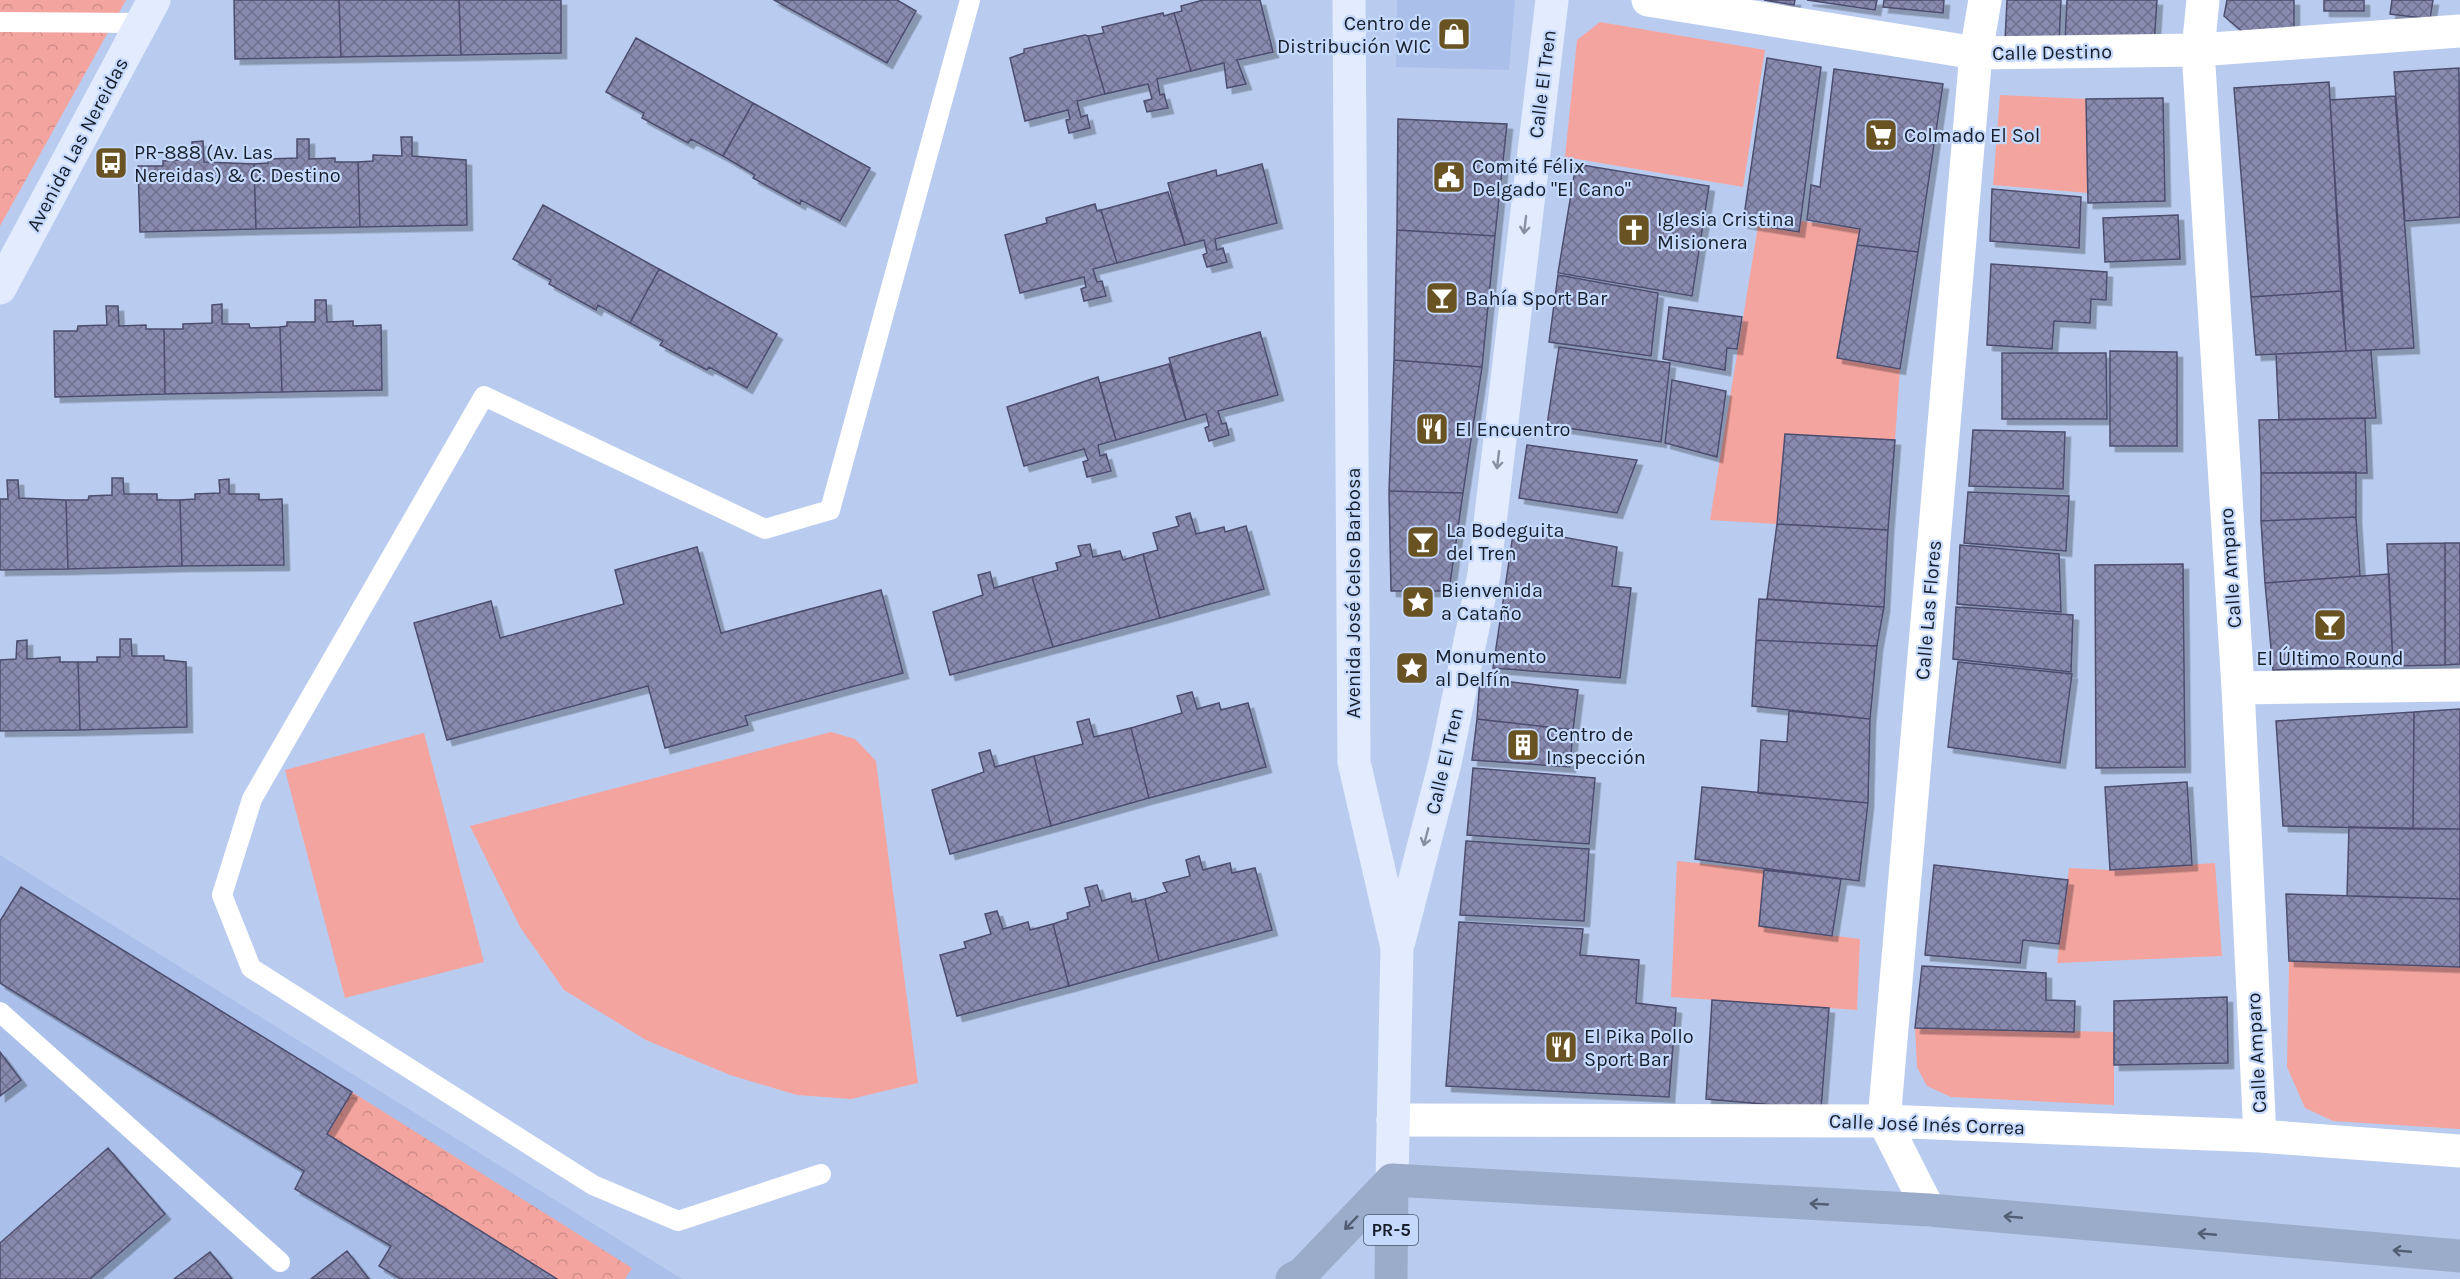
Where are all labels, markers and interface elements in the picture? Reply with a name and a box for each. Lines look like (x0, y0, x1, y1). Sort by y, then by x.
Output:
place label: Centro de Distribución WIC (1277, 12, 1431, 58)
shop icon: Centro de Distribución WIC (1436, 16, 1472, 52)
street label: Calle El Tren (1524, 28, 1561, 140)
street label: Calle Destino (1992, 40, 2112, 65)
street label: Avenida Las Nereidas (22, 53, 133, 235)
supermarket icon: Colmado El Sol (1863, 117, 1899, 153)
place label: Colmado El Sol (1904, 124, 2040, 147)
place label: PR-888 (Av. Las Nereidas) & C. Destino (134, 141, 341, 187)
bus stop icon: PR-888 (Av. Las Nereidas) & C. Destino (93, 145, 129, 181)
place label: Comité Félix Delgado "El Cano" (1472, 155, 1631, 201)
public building icon: Comité Félix Delgado "El Cano" (1431, 159, 1467, 195)
place label: Iglesia Cristina Misionera (1657, 208, 1795, 254)
church icon: Iglesia Cristina Misionera (1616, 212, 1652, 248)
one-way arrow (1520, 215, 1531, 234)
bar icon: Bahía Sport Bar (1424, 280, 1460, 316)
place label: Bahía Sport Bar (1465, 287, 1608, 310)
restaurant icon: El Encuentro (1414, 411, 1450, 447)
place label: El Encuentro (1455, 418, 1570, 441)
one-way arrow (1492, 450, 1503, 470)
street label: Avenida José Celso Barbosa (1342, 468, 1365, 718)
street label: Calle Amparo (2215, 507, 2246, 629)
place label: La Bodeguita del Tren (1446, 519, 1564, 565)
bar icon: La Bodeguita del Tren (1405, 524, 1441, 560)
street label: Calle Las Flores (1911, 539, 1946, 681)
place label: Bienvenida a Cataño (1441, 579, 1543, 625)
place icon: Bienvenida a Cataño (1400, 584, 1436, 620)
bar icon: El Último Round (2312, 607, 2348, 643)
place label: Monumento al Delfín (1435, 645, 1547, 691)
place label: El Último Round (2256, 646, 2404, 670)
place icon: Monumento al Delfín (1394, 650, 1430, 686)
street label: Calle El Tren (1421, 705, 1468, 817)
place label: Centro de Inspección (1546, 723, 1646, 769)
building icon: Centro de Inspección (1505, 727, 1541, 763)
one-way arrow (1419, 827, 1431, 846)
street label: Calle Amparo (2242, 992, 2271, 1114)
place label: El Pika Pollo Sport Bar (1584, 1025, 1694, 1071)
restaurant icon: El Pika Pollo Sport Bar (1543, 1029, 1579, 1065)
street label: Calle José Inés Correa (1829, 1110, 2025, 1139)
one-way arrow (1809, 1198, 1829, 1209)
one-way arrow (2004, 1211, 2024, 1222)
one-way arrow (1344, 1215, 1358, 1230)
road number: PR-5 (1364, 1215, 1418, 1245)
one-way arrow (2198, 1228, 2218, 1239)
one-way arrow (2392, 1245, 2412, 1256)

